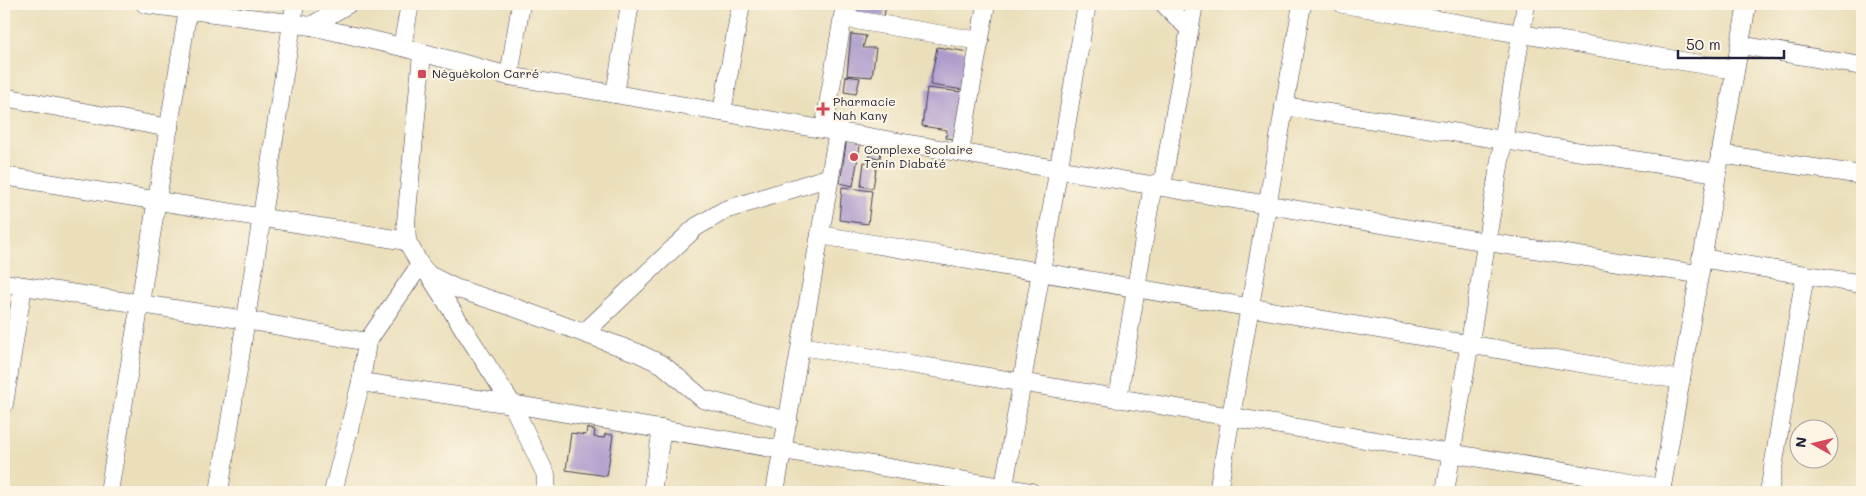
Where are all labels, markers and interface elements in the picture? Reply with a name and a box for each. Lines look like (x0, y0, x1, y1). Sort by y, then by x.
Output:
scale bar (1678, 28, 1785, 60)
text: 50 m (1686, 34, 1721, 54)
place label: Nèguèkolon Carré (432, 65, 539, 81)
marker: Nèguèkolon Carré (416, 68, 428, 80)
place label: Pharmacie Nah Kany (833, 93, 896, 123)
marker: Pharmacie Nah Kany (817, 103, 829, 115)
place label: Complexe Scolaire Tenin Diabaté (864, 141, 973, 171)
marker: Complexe Scolaire Tenin Diabaté (848, 151, 860, 163)
north arrow (1788, 418, 1838, 468)
text: N (1790, 436, 1811, 449)

